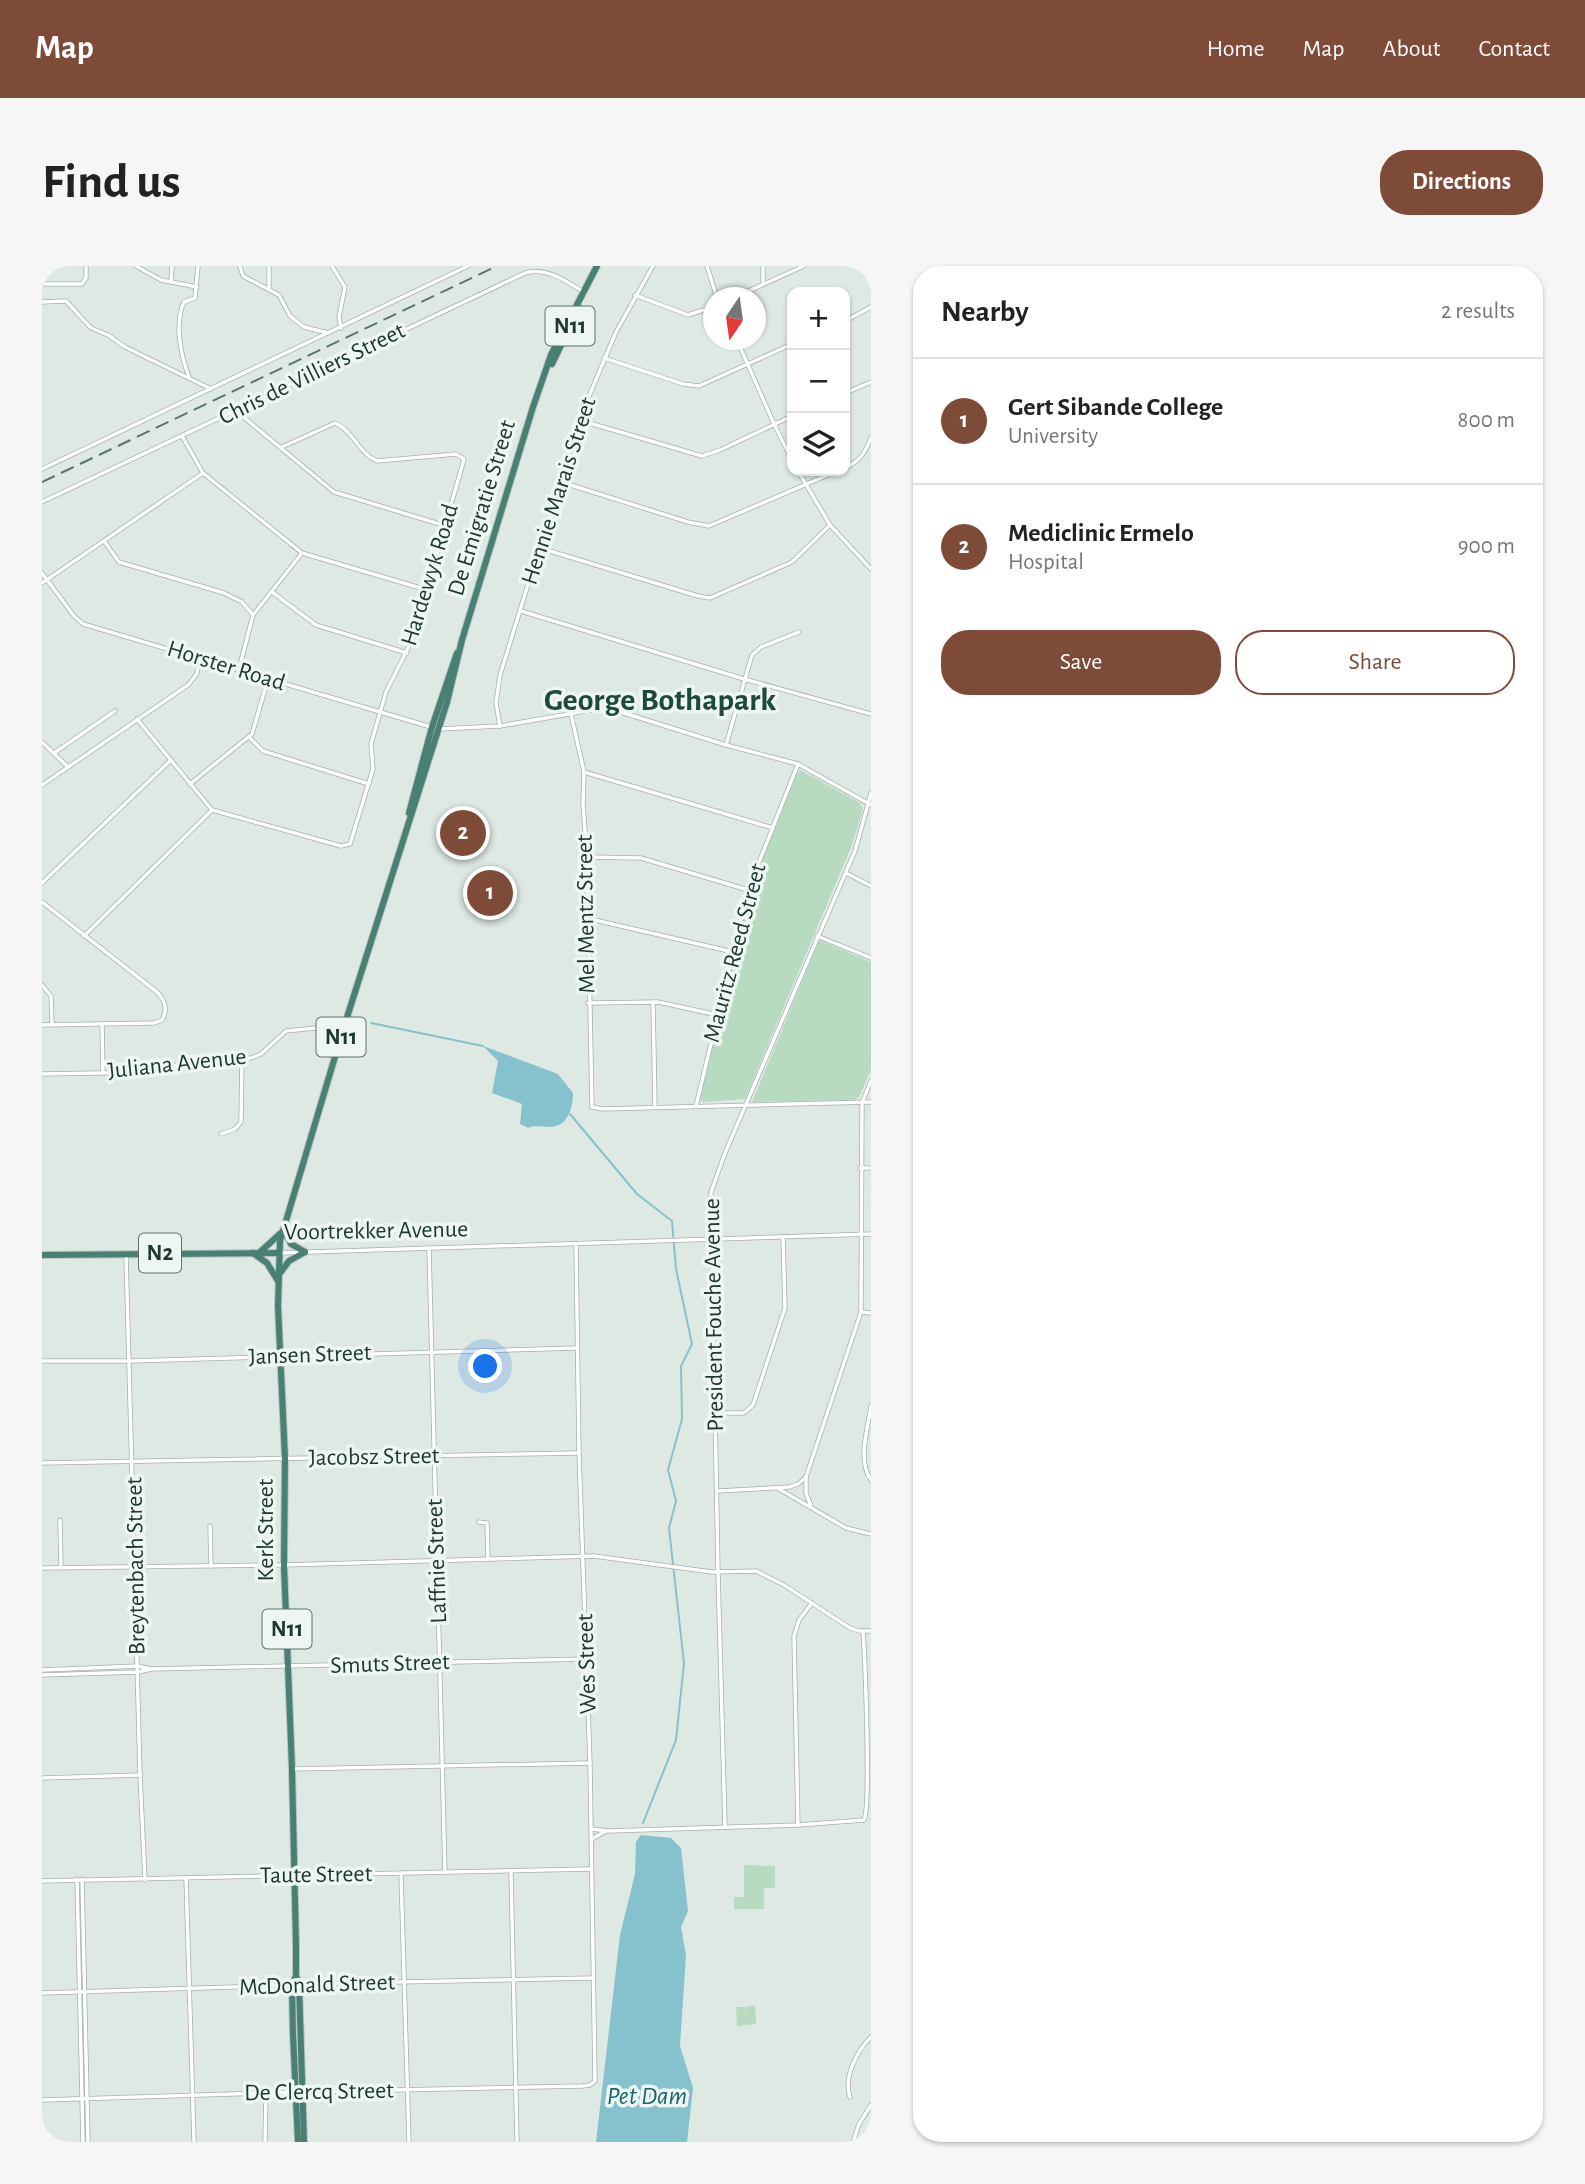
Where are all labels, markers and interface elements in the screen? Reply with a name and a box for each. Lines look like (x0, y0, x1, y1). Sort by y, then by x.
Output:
text: Map (35, 32, 94, 65)
text: Home (1207, 37, 1265, 61)
text: Map (1303, 37, 1345, 61)
text: About (1383, 37, 1440, 61)
text: Contact (1478, 37, 1550, 61)
button: Directions (1380, 150, 1543, 215)
text: Find us (42, 158, 181, 207)
north arrow (703, 287, 766, 350)
map controls (787, 287, 850, 476)
button: + (787, 287, 850, 350)
text: Nearby (941, 297, 1029, 327)
text: 2 results (1441, 300, 1515, 323)
road number: N11 (546, 306, 594, 346)
street label: Chris de Villiers Street (215, 318, 409, 429)
button: − (787, 350, 850, 413)
street label: Hennie Marais Street (517, 394, 601, 588)
text: Gert Sibande College (1008, 394, 1223, 420)
text: 1 (960, 409, 968, 432)
text: 800 m (1458, 409, 1515, 432)
button: layers (787, 413, 850, 476)
street label: De Emigratie Street (444, 417, 520, 599)
text: University (1008, 425, 1098, 448)
street label: Hardewyk Road (397, 501, 463, 649)
text: Mediclinic Ermelo (1008, 520, 1194, 546)
text: 2 (959, 535, 969, 558)
text: 900 m (1458, 535, 1515, 558)
text: Hospital (1008, 551, 1084, 574)
button: Save (941, 630, 1221, 695)
button: Share (1235, 630, 1515, 695)
street label: Horster Road (164, 637, 288, 695)
district label: George Bothapark (544, 684, 776, 716)
pin: 2 (440, 807, 486, 859)
street label: Mel Mentz Street (573, 834, 599, 994)
street label: Mauritz Reed Street (700, 861, 771, 1045)
pin: 1 (467, 867, 513, 919)
road number: N11 (316, 1017, 366, 1056)
street label: Juliana Avenue (106, 1045, 248, 1083)
street label: President Fouche Avenue (700, 1198, 728, 1432)
street label: Voortrekker Avenue (284, 1217, 468, 1245)
road number: N2 (139, 1234, 181, 1272)
street label: Jansen Street (248, 1341, 372, 1369)
your location (468, 1349, 502, 1383)
street label: Jacobsz Street (308, 1444, 440, 1470)
street label: Breytenbach Street (122, 1476, 150, 1655)
street label: Kerk Street (254, 1478, 278, 1581)
street label: Laffnie Street (423, 1498, 451, 1624)
road number: N11 (262, 1610, 312, 1648)
street label: Wes Street (573, 1613, 601, 1715)
street label: Smuts Street (330, 1650, 450, 1678)
street label: Taute Street (260, 1862, 373, 1888)
street label: McDonald Street (238, 1970, 396, 2000)
street label: De Clercq Street (244, 2079, 394, 2105)
water label: Pet Dam (607, 2083, 687, 2109)

